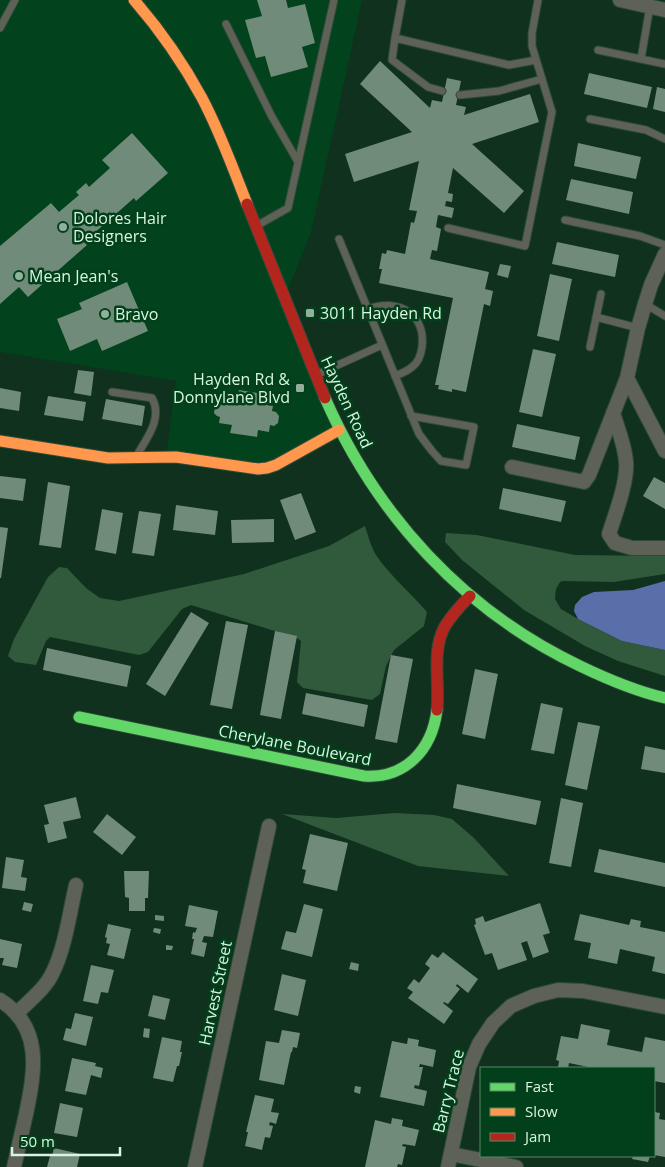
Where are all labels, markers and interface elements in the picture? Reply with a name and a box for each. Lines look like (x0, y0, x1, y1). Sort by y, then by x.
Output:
place label: Dolores Hair Designers (73, 207, 167, 247)
marker: Dolores Hair Designers (57, 221, 69, 233)
place label: Mean Jean's (29, 265, 118, 287)
marker: Mean Jean's (13, 270, 25, 282)
place label: 3011 Hayden Rd (320, 302, 442, 324)
place label: Bravo (115, 303, 158, 325)
marker: 3011 Hayden Rd (304, 307, 316, 319)
marker: Bravo (99, 308, 111, 320)
street label: Hayden Road (316, 352, 378, 452)
place label: Hayden Rd & Donnylane Blvd (173, 368, 290, 408)
marker: Hayden Rd & Donnylane Blvd (294, 382, 306, 394)
street label: Cherylane Boulevard (217, 719, 373, 771)
street label: Harvest Street (193, 938, 237, 1047)
street label: Barry Trace (427, 1047, 469, 1135)
legend (480, 1067, 655, 1157)
text: Fast (525, 1076, 554, 1096)
text: Slow (525, 1101, 558, 1121)
scale bar (12, 1124, 120, 1156)
text: Jam (523, 1126, 551, 1146)
text: 50 m (20, 1131, 55, 1151)

